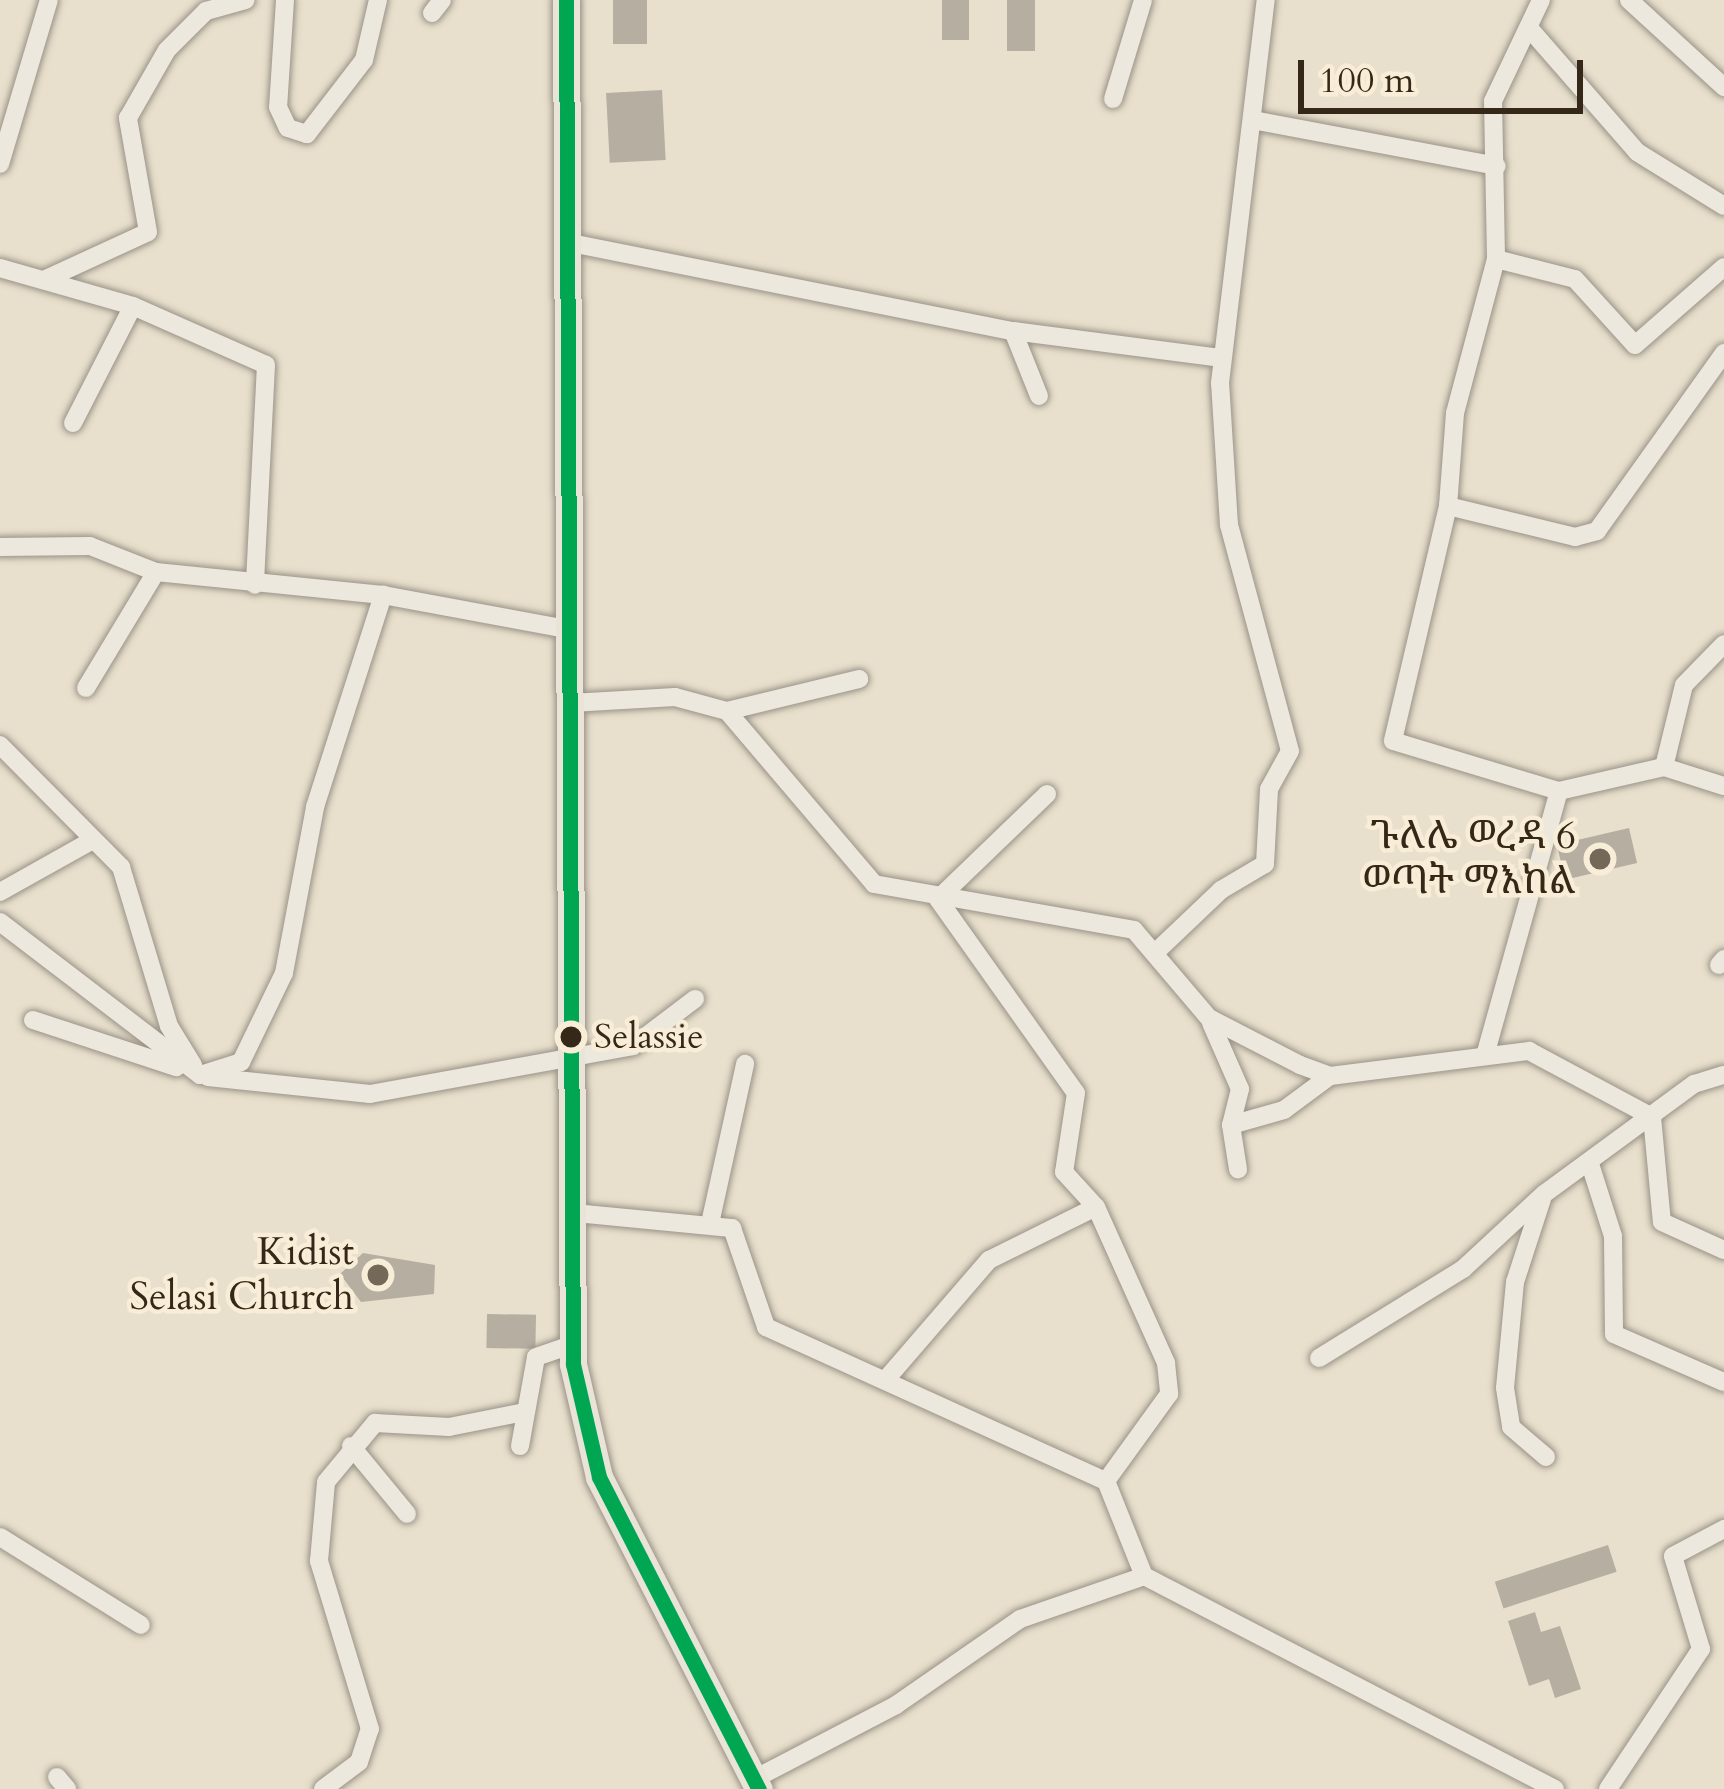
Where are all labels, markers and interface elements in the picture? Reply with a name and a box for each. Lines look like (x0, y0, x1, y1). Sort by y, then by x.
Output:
scale bar (1304, 36, 1589, 110)
text: 100 m (1319, 56, 1414, 105)
place label: ጉለሌ ወረዳ 6 ወጣት ማእከል (1363, 814, 1576, 905)
marker: ጉለሌ ወረዳ 6 ወጣት ማእከል (1587, 846, 1613, 872)
place label: Selassie (594, 1015, 704, 1059)
marker: Selassie (560, 1026, 582, 1048)
place label: Kidist Selasi Church (129, 1230, 354, 1321)
marker: Kidist Selasi Church (365, 1262, 391, 1288)

